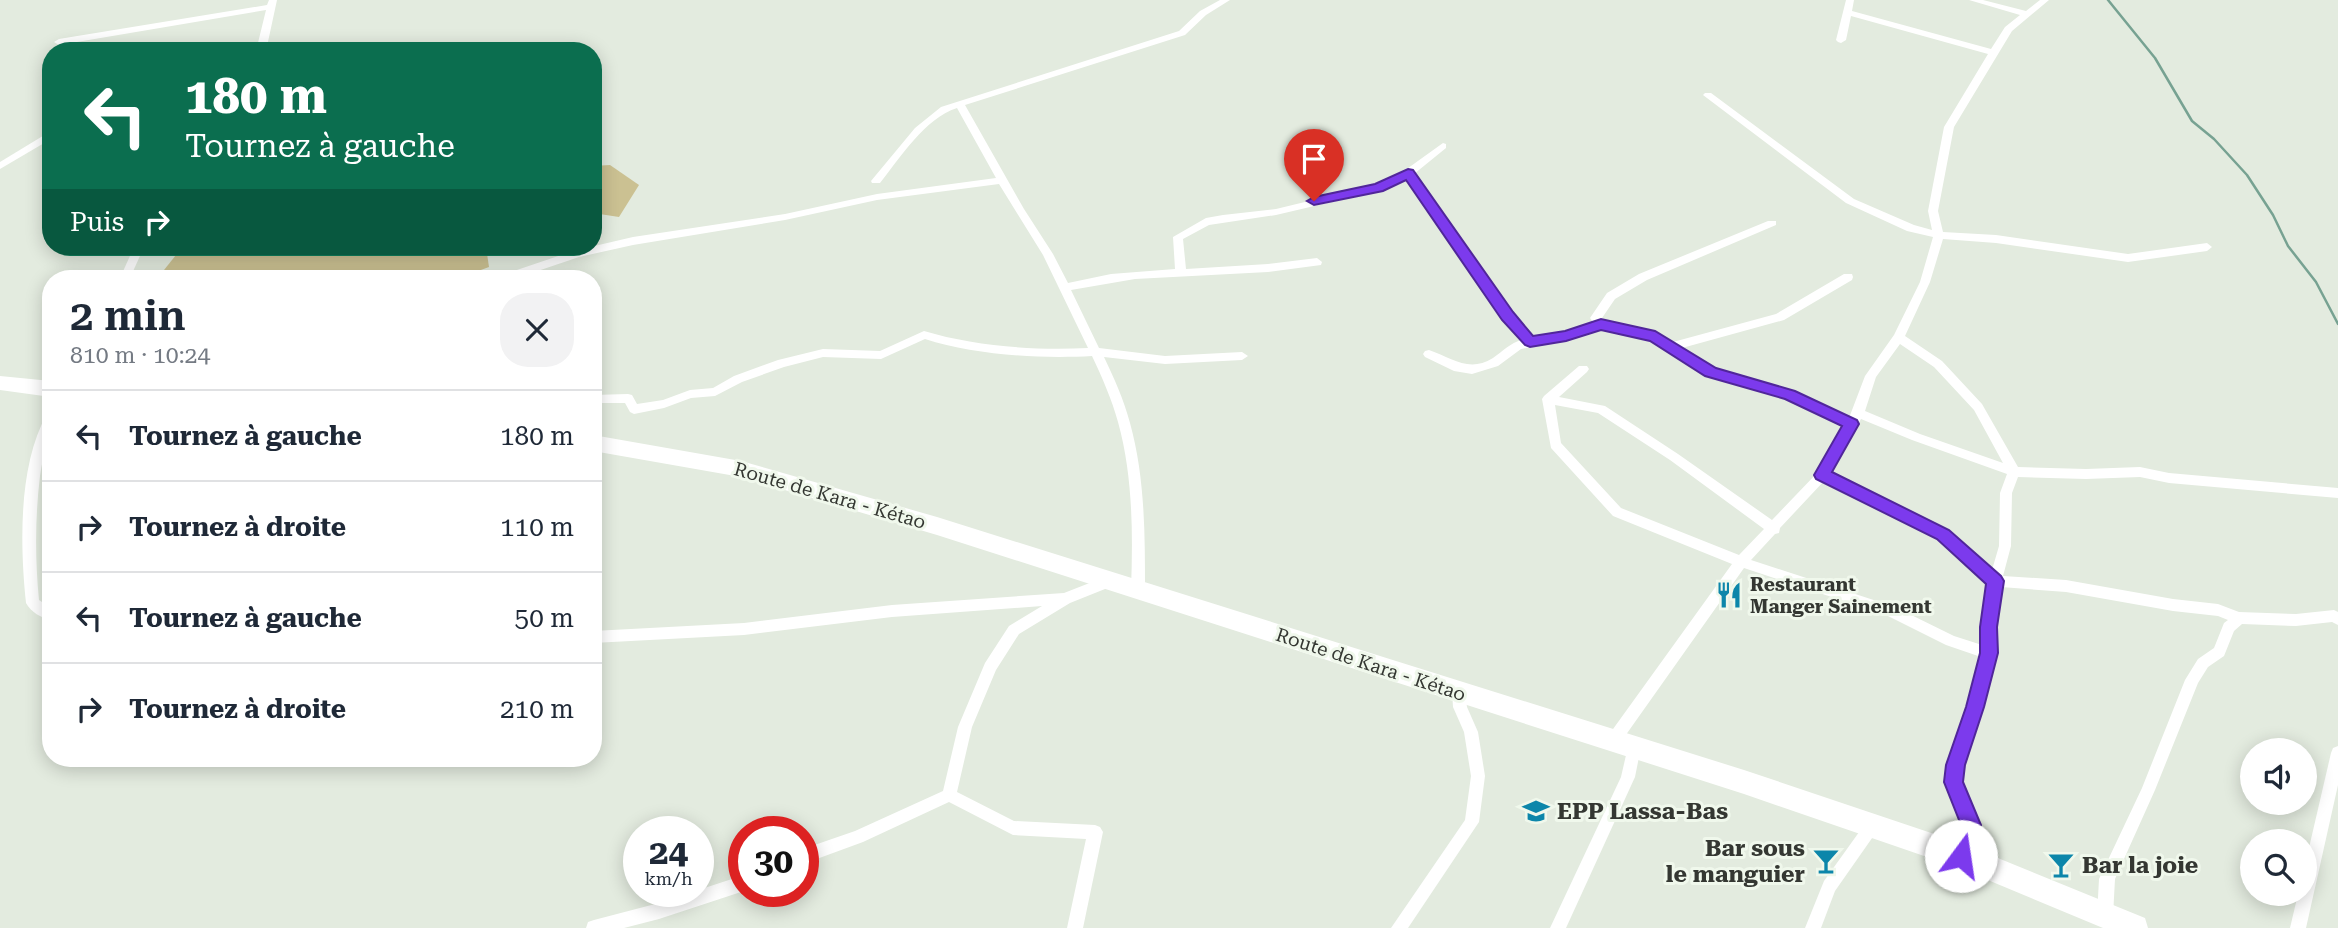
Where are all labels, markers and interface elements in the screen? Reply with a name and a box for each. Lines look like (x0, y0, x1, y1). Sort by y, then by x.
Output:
text: 180 m (185, 68, 327, 125)
icon: left (70, 70, 161, 161)
text: Tournez à gauche (185, 127, 455, 165)
pin (1284, 129, 1344, 201)
icon: arrive (1295, 140, 1333, 178)
icon: right (138, 203, 176, 241)
text: Puis (70, 207, 124, 237)
text: 2 min (70, 291, 186, 340)
button: close (500, 293, 574, 367)
text: 810 m · 10:24 (70, 342, 210, 369)
icon: left (70, 417, 108, 455)
text: Tournez à gauche (129, 421, 362, 451)
text: 180 m (500, 421, 574, 451)
street label: Route de Kara - Kétao (731, 457, 928, 534)
icon: right (70, 508, 108, 546)
text: Tournez à droite (129, 512, 346, 542)
text: 110 m (500, 512, 574, 542)
place label: Restaurant Manger Sainement (1750, 573, 1932, 618)
restaurant icon: Restaurant Manger Sainement (1714, 580, 1744, 610)
icon: left (70, 599, 108, 637)
text: Tournez à gauche (129, 603, 362, 633)
text: 50 m (515, 603, 574, 633)
street label: Route de Kara - Kétao (1273, 623, 1469, 706)
icon: right (70, 690, 108, 728)
text: Tournez à droite (129, 694, 346, 724)
text: 210 m (500, 694, 574, 724)
map controls (2240, 738, 2317, 906)
button: sound (2240, 738, 2317, 815)
school or university icon: EPP Lassa-Bas (1521, 796, 1551, 826)
place label: EPP Lassa-Bas (1557, 798, 1728, 825)
speed limit sign: 30 (728, 816, 819, 907)
position arrow (1924, 819, 1998, 893)
button: search (2240, 829, 2317, 906)
text: 24 (649, 832, 688, 873)
place label: Bar sous le manguier (1666, 835, 1805, 888)
bar icon: Bar sous le manguier (1811, 846, 1841, 876)
bar icon: Bar la joie (2046, 850, 2076, 880)
place label: Bar la joie (2082, 852, 2198, 879)
text: km/h (644, 868, 693, 889)

